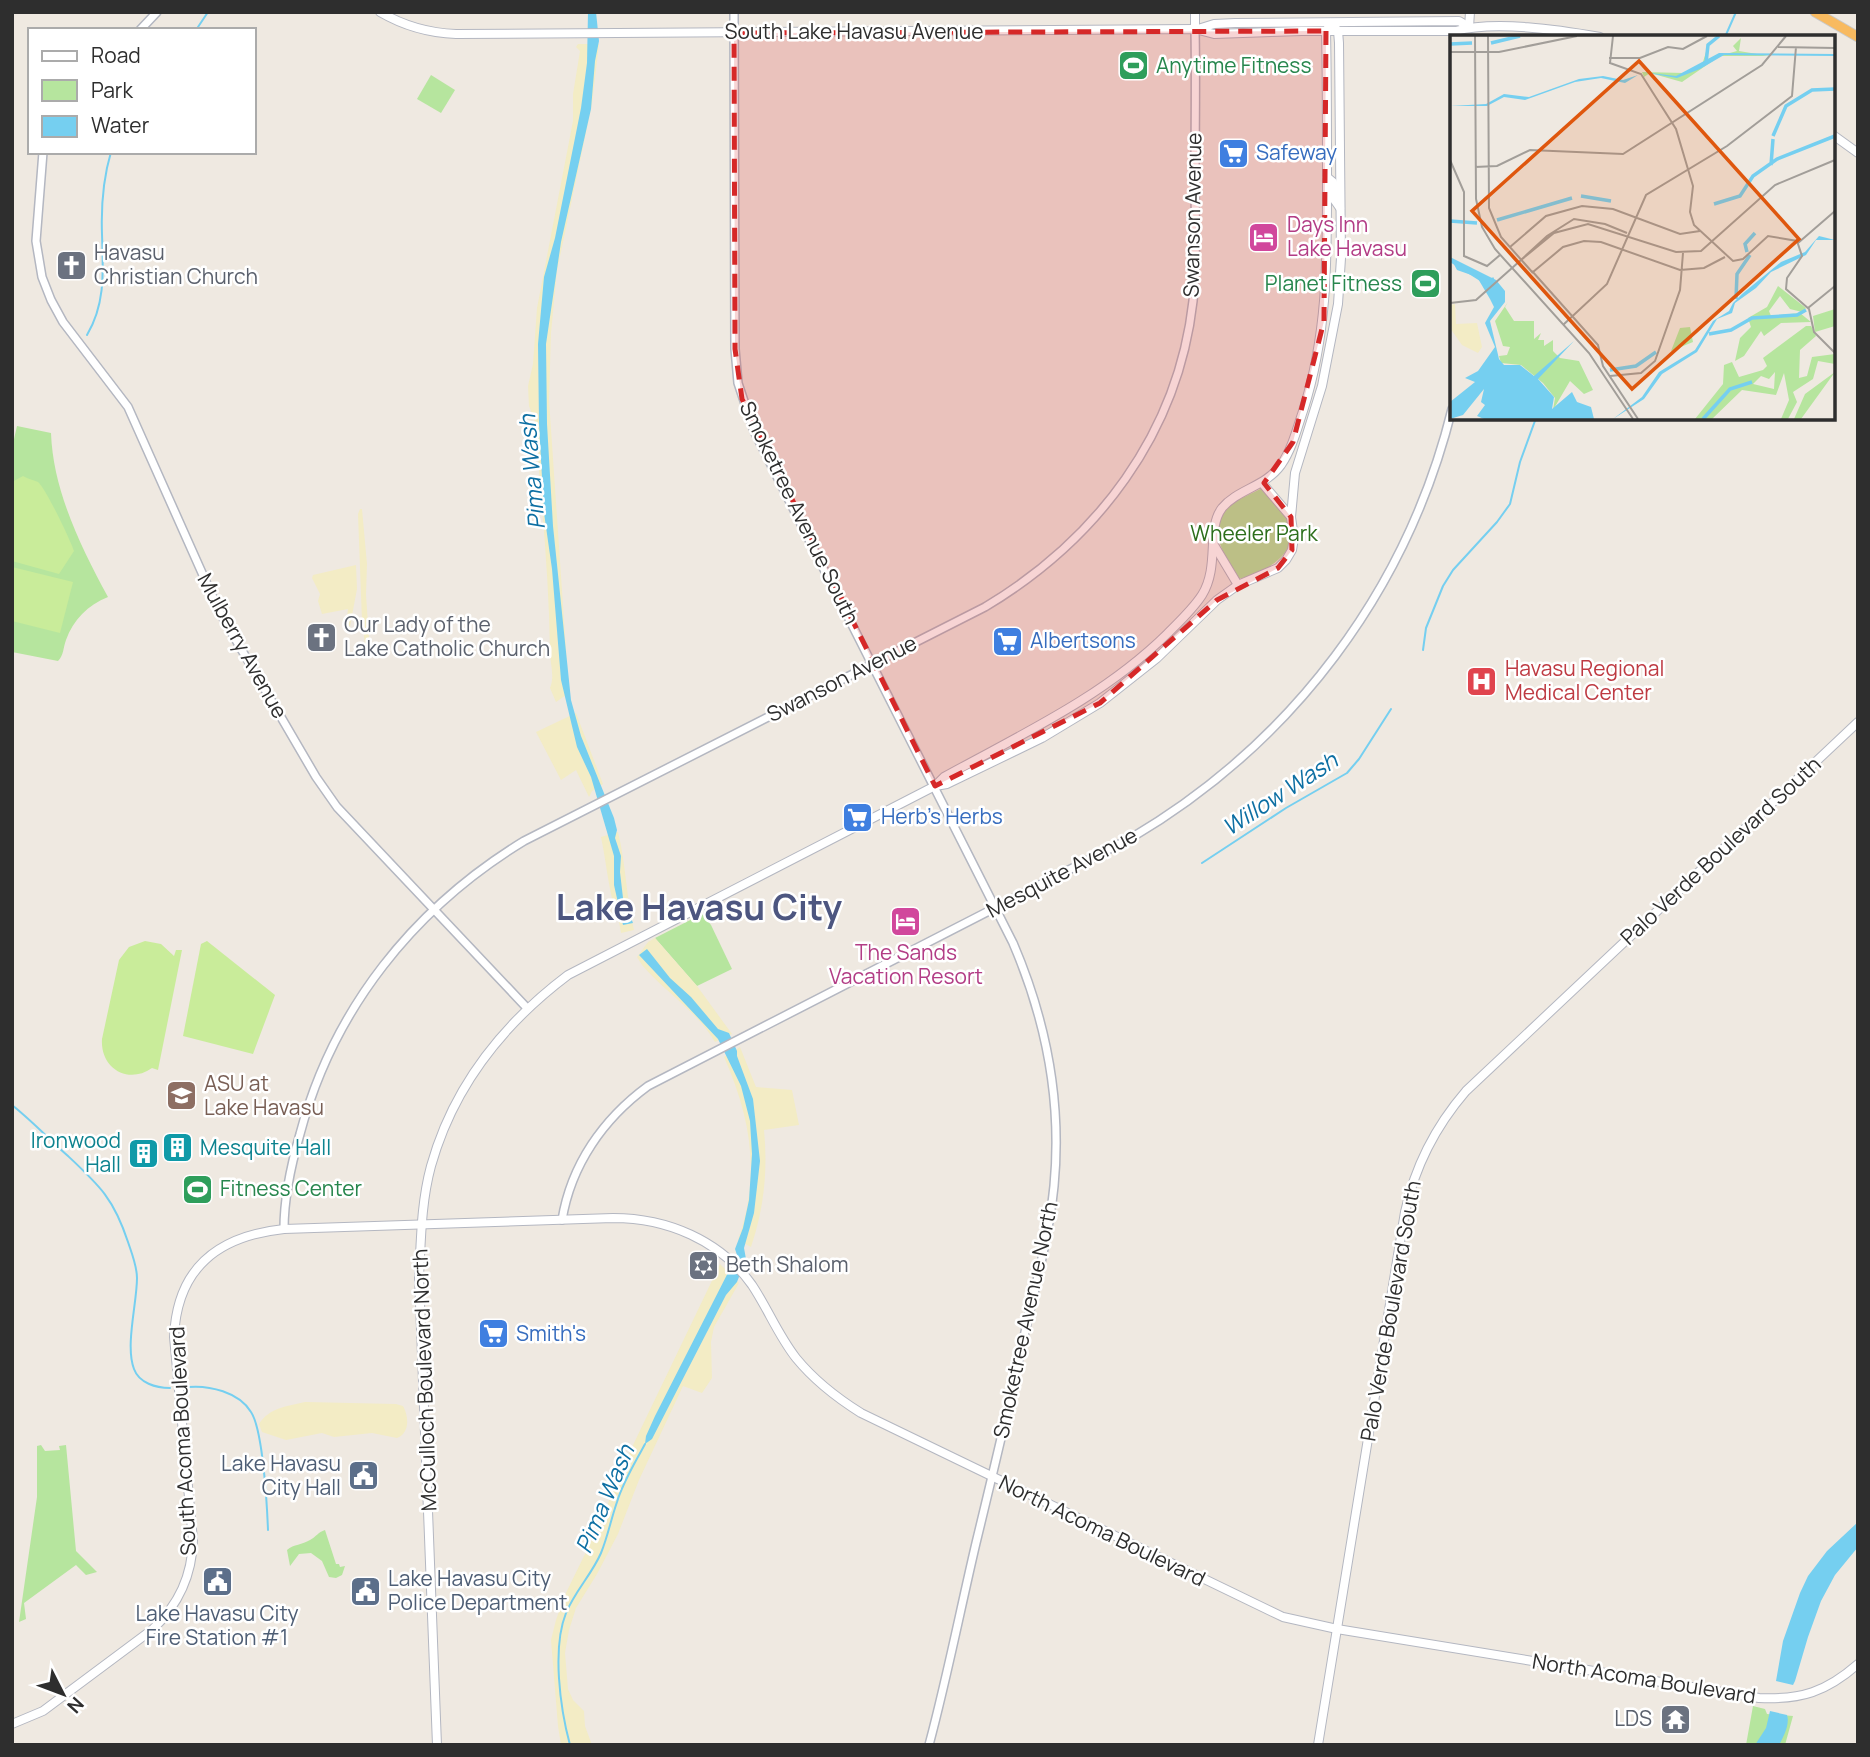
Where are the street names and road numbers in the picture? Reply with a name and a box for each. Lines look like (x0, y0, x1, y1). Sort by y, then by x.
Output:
street label: South Lake Havasu Avenue (725, 17, 983, 45)
street label: Swanson Avenue (1177, 132, 1207, 298)
street label: Smoketree Avenue South (734, 396, 866, 629)
street label: Mulberry Avenue (191, 568, 294, 723)
street label: Swanson Avenue (762, 628, 921, 728)
street label: Palo Verde Boulevard South (1614, 750, 1827, 951)
street label: Mesquite Avenue (981, 821, 1142, 924)
street label: Palo Verde Boulevard South (1353, 1178, 1427, 1443)
street label: Smoketree Avenue North (986, 1199, 1064, 1441)
street label: McCulloch Boulevard North (405, 1248, 443, 1512)
street label: South Acoma Boulevard (162, 1326, 202, 1556)
street label: North Acoma Boulevard (995, 1468, 1210, 1592)
street label: North Acoma Boulevard (1530, 1646, 1758, 1710)

